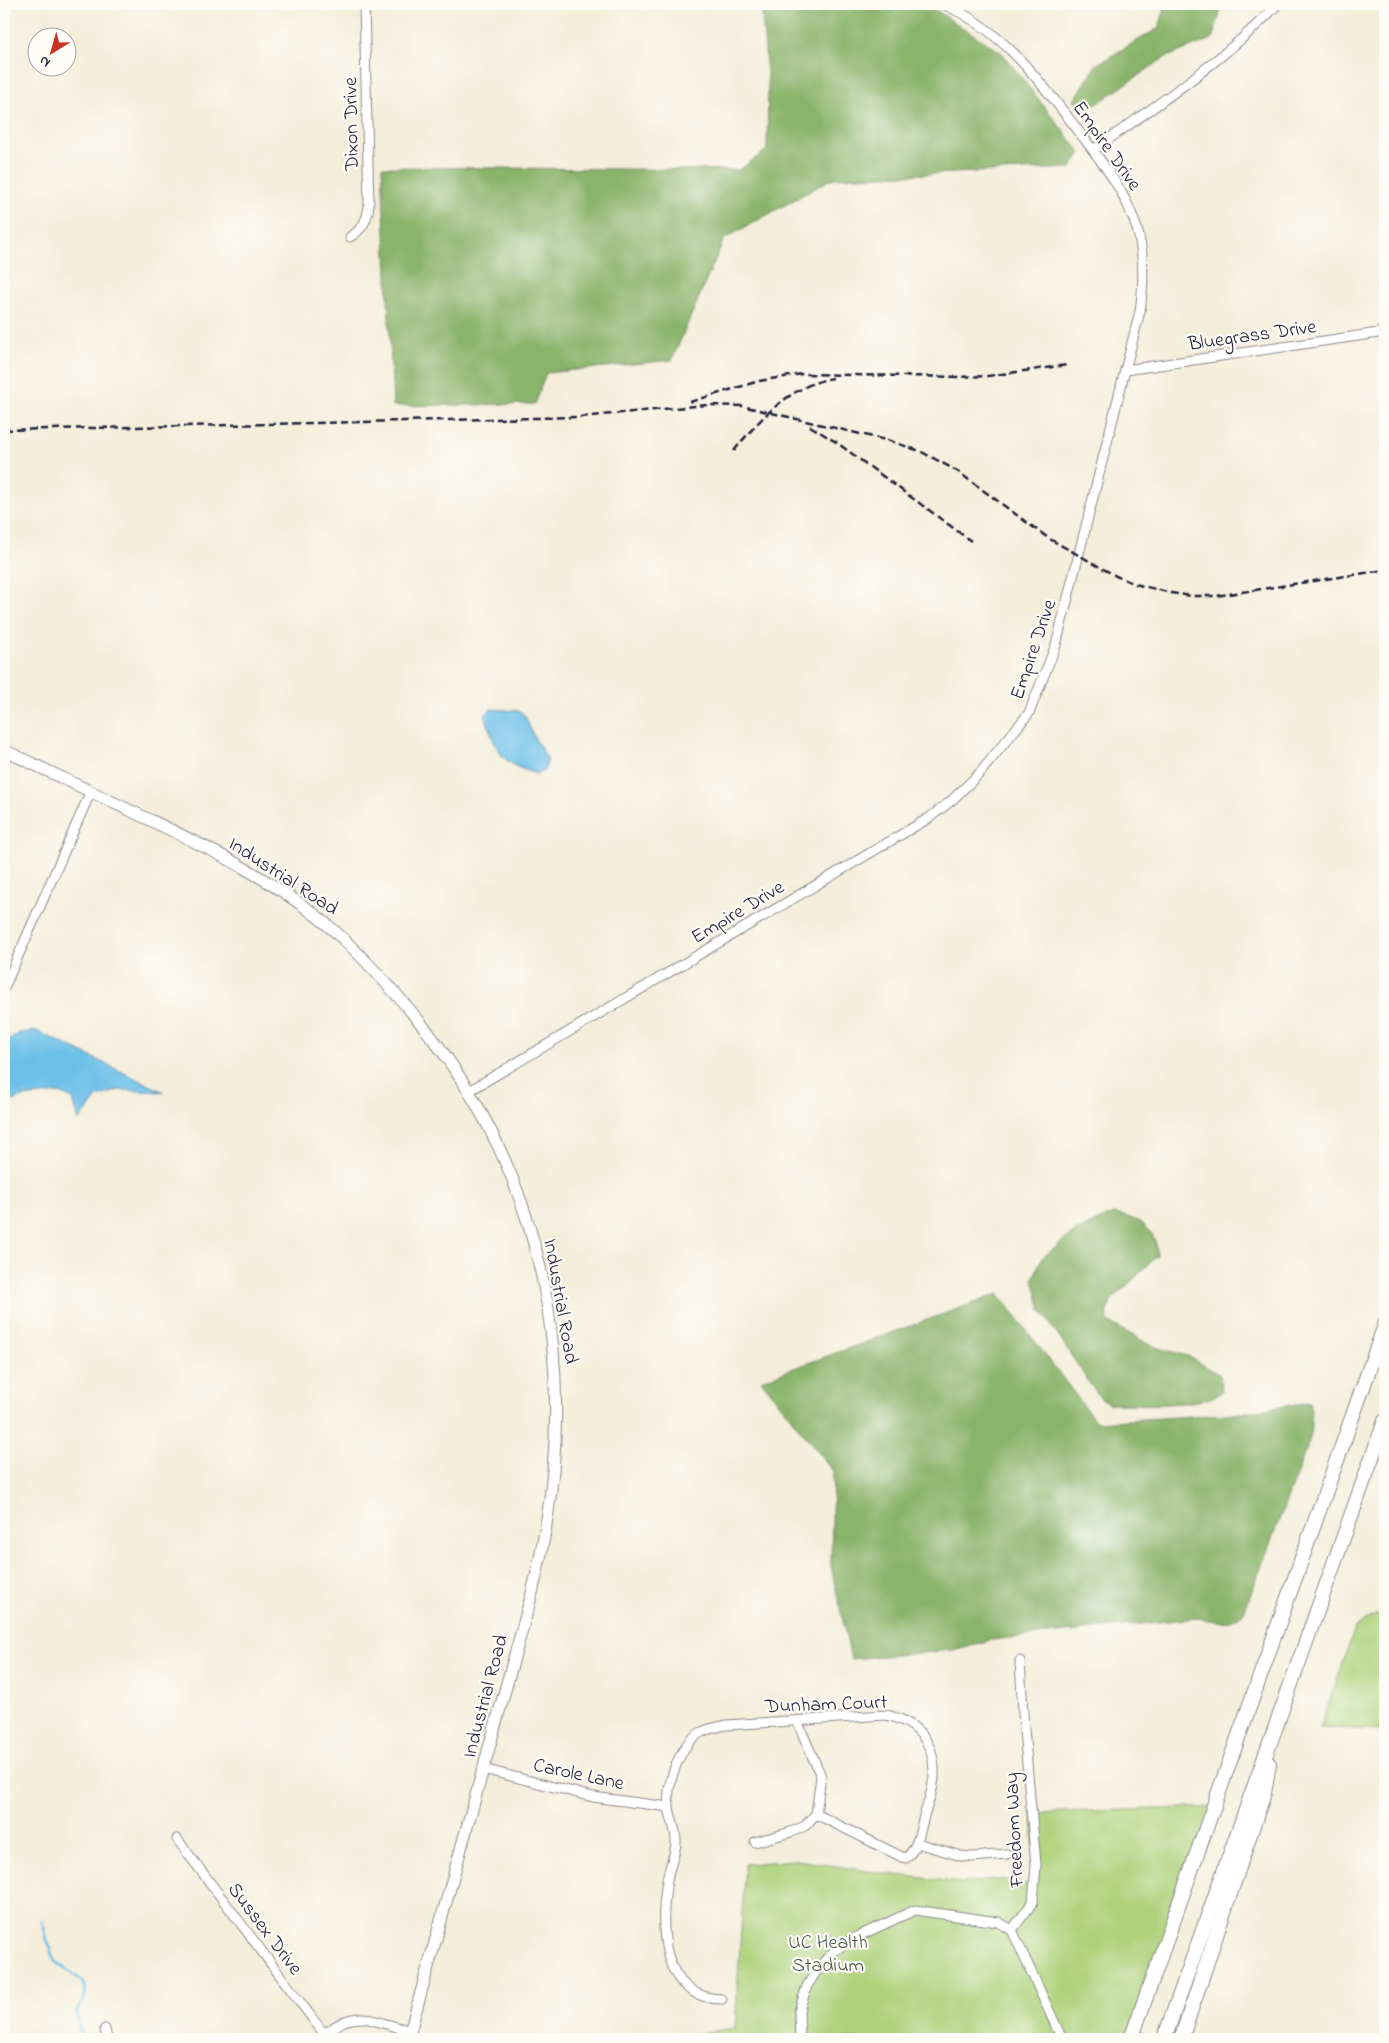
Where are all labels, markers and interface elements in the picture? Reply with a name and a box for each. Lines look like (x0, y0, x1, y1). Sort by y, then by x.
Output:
north arrow (28, 28, 78, 78)
text: N (35, 50, 55, 72)
street label: Dixon Drive (337, 77, 368, 172)
street label: Empire Drive (1064, 96, 1148, 197)
street label: Bluegrass Drive (1185, 313, 1318, 361)
street label: Empire Drive (1004, 596, 1065, 704)
street label: Industrial Road (222, 830, 344, 924)
street label: Empire Drive (686, 874, 790, 952)
street label: Industrial Road (534, 1237, 585, 1366)
street label: Industrial Road (456, 1632, 517, 1762)
street label: Dunham Court (763, 1689, 888, 1722)
street label: Carole Lane (530, 1752, 627, 1799)
street label: Freedom Way (998, 1772, 1033, 1889)
street label: Sussex Drive (220, 1877, 308, 1982)
park label: UC Health Stadium (788, 1929, 868, 1981)

